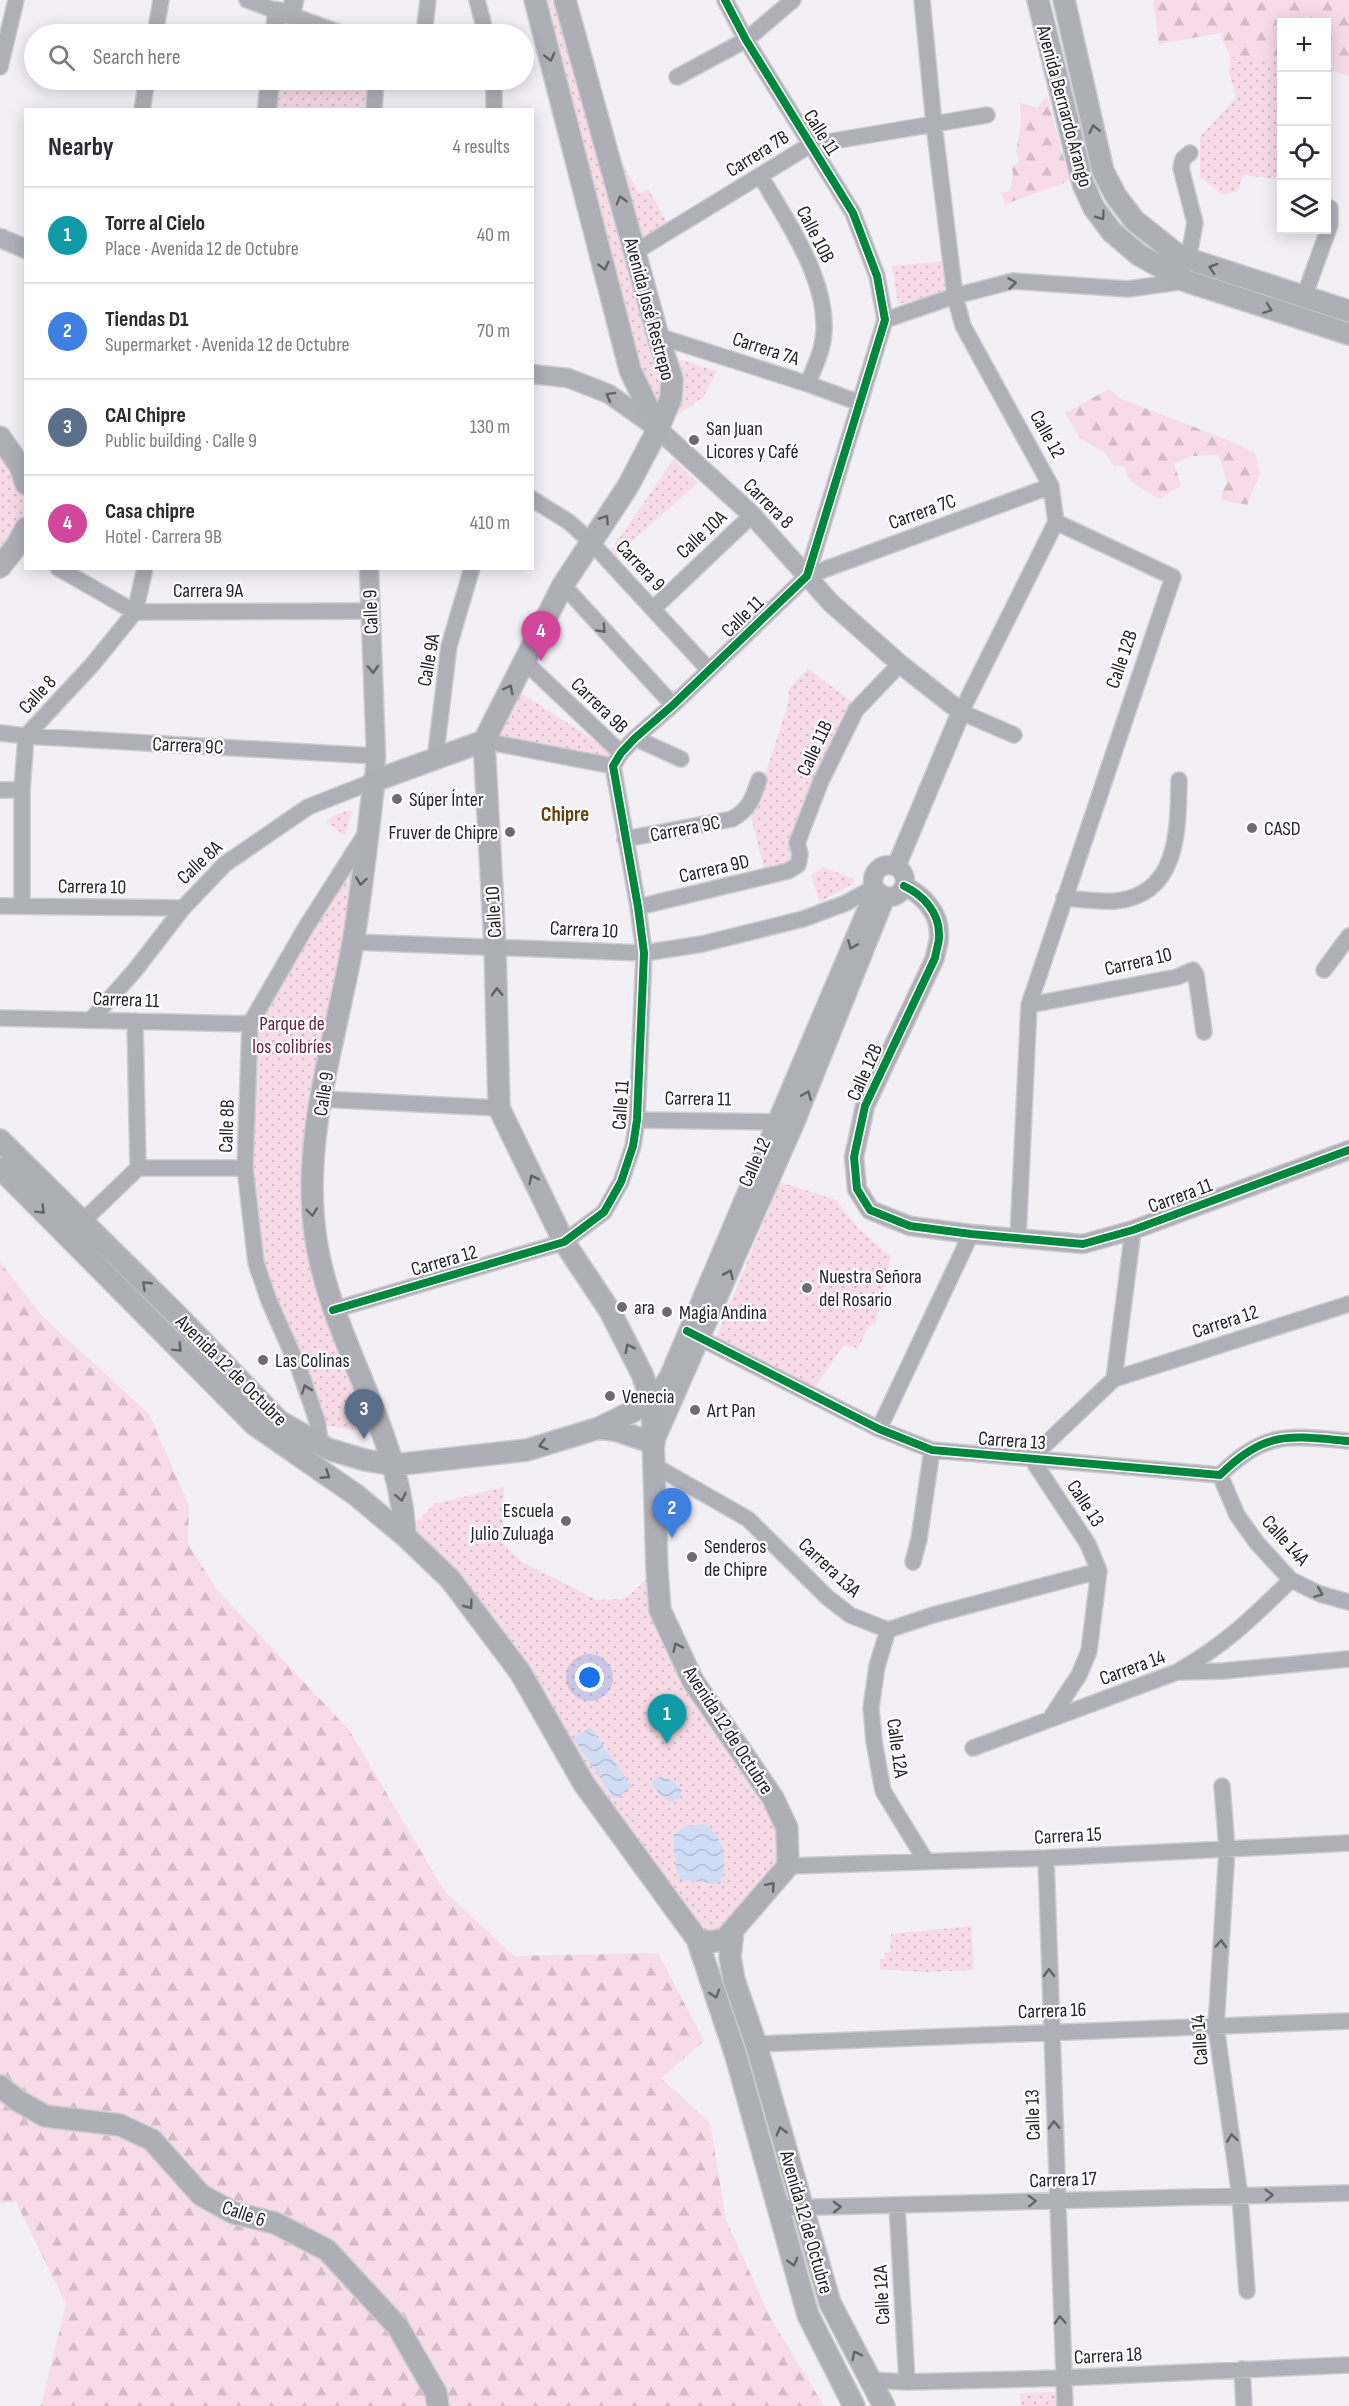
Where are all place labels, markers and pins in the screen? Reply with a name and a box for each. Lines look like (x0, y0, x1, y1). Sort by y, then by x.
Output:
place label: San Juan Licores y Café (706, 417, 799, 464)
marker: San Juan Licores y Café (687, 433, 701, 447)
pin: 4 (522, 612, 560, 661)
place label: Súper Ínter (409, 788, 484, 812)
marker: Súper Ínter (390, 792, 404, 806)
place label: CASD (1264, 817, 1301, 841)
place label: Fruver de Chipre (389, 821, 498, 845)
marker: CASD (1245, 821, 1259, 835)
marker: Fruver de Chipre (503, 825, 517, 839)
place label: Nuestra Señora del Rosario (819, 1265, 922, 1312)
marker: Nuestra Señora del Rosario (800, 1281, 814, 1295)
place label: ara (634, 1296, 655, 1320)
marker: ara (615, 1300, 629, 1314)
place label: Magia Andina (679, 1301, 767, 1325)
marker: Magia Andina (660, 1305, 674, 1319)
place label: Las Colinas (275, 1349, 350, 1373)
marker: Las Colinas (256, 1353, 270, 1367)
place label: Venecia (622, 1385, 674, 1409)
marker: Venecia (603, 1389, 617, 1403)
pin: 3 (344, 1390, 384, 1439)
place label: Art Pan (706, 1399, 756, 1423)
marker: Art Pan (688, 1403, 702, 1417)
pin: 2 (652, 1488, 692, 1538)
place label: Escuela Julio Zuluaga (470, 1499, 554, 1546)
marker: Escuela Julio Zuluaga (559, 1514, 573, 1528)
place label: Senderos de Chipre (704, 1535, 767, 1582)
marker: Senderos de Chipre (685, 1550, 699, 1564)
pin: 1 (648, 1694, 686, 1744)

